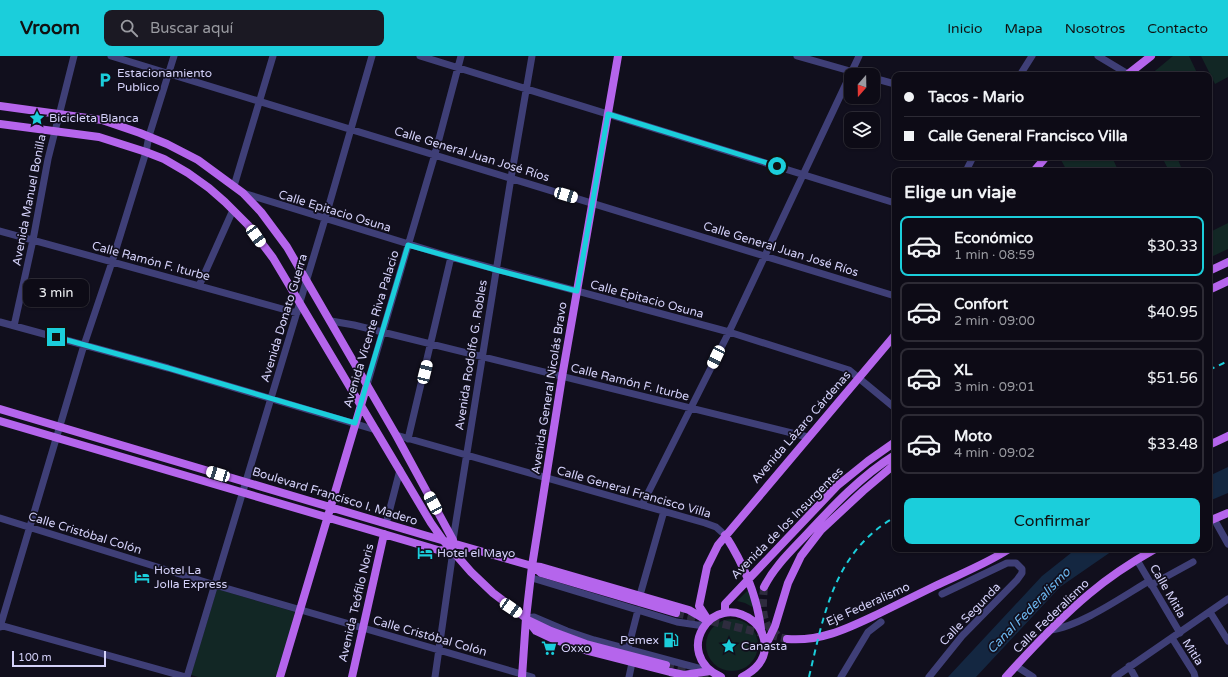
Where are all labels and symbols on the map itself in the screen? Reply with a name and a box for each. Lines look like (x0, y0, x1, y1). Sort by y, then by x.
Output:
place label: Estacionamiento Publico (117, 66, 212, 94)
north arrow (844, 68, 880, 104)
parking icon: Estacionamiento Publico (96, 71, 114, 89)
place icon: Bicicleta Blanca (28, 109, 46, 127)
place label: Bicicleta Blanca (49, 111, 139, 125)
street label: Calle General Juan José Ríos (393, 124, 552, 184)
street label: Avenida Manuel Bonilla (9, 133, 49, 267)
route start (768, 157, 786, 175)
car (553, 186, 579, 204)
street label: Calle Epitacio Osuna (277, 187, 393, 235)
street label: Calle General Juan José Ríos (702, 219, 861, 279)
car (244, 223, 268, 249)
street label: Calle Ramón F. Iturbe (90, 238, 212, 284)
street label: Avenida Vicente Riva Palacio (340, 249, 402, 409)
street label: Avenida Donato Guerra (258, 252, 310, 384)
street label: Calle Epitacio Osuna (589, 277, 705, 321)
callout: 3 min (23, 279, 89, 307)
street label: Avenida Rodolfo G. Robles (452, 279, 490, 431)
street label: Avenida General Nicolás Bravo (528, 301, 570, 475)
route end (47, 328, 65, 346)
car (705, 344, 727, 370)
car (416, 359, 434, 385)
street label: Calle Ramón F. Iturbe (569, 360, 691, 404)
street label: Avenida Lázaro Cárdenas (748, 368, 854, 486)
street label: Calle General Francisco Villa (555, 463, 713, 521)
street label: Boulevard Francisco I. Madero (251, 464, 419, 528)
street label: Avenida de los Insurgentes (728, 464, 846, 582)
car (205, 465, 231, 483)
car (422, 490, 444, 516)
street label: Calle Cristóbal Colón (27, 509, 143, 557)
street label: Avenida Teófilo Noris (336, 542, 376, 664)
hotel icon: Hotel el Mayo (416, 544, 434, 562)
place label: Hotel el Mayo (437, 546, 515, 560)
street label: Calle Mitla (1147, 562, 1189, 620)
place label: Hotel La Jolla Express (154, 563, 227, 591)
water label: Canal Federalismo (984, 564, 1075, 657)
hotel icon: Hotel La Jolla Express (133, 568, 151, 586)
street label: Calle Federalismo (1010, 576, 1092, 656)
street label: Eje Federalismo (824, 579, 912, 629)
street label: Calle Segunda (937, 580, 1003, 648)
car (498, 596, 524, 620)
street label: Calle Cristóbal Colón (371, 613, 489, 659)
fuel station icon: Pemex (662, 631, 680, 649)
place label: Pemex (620, 633, 659, 647)
street label: Mitla (1179, 636, 1207, 668)
place icon: Canasta (720, 637, 738, 655)
supermarket icon: Oxxo (540, 639, 558, 657)
place label: Canasta (741, 639, 787, 653)
place label: Oxxo (561, 641, 591, 655)
scale bar (12, 649, 106, 668)

